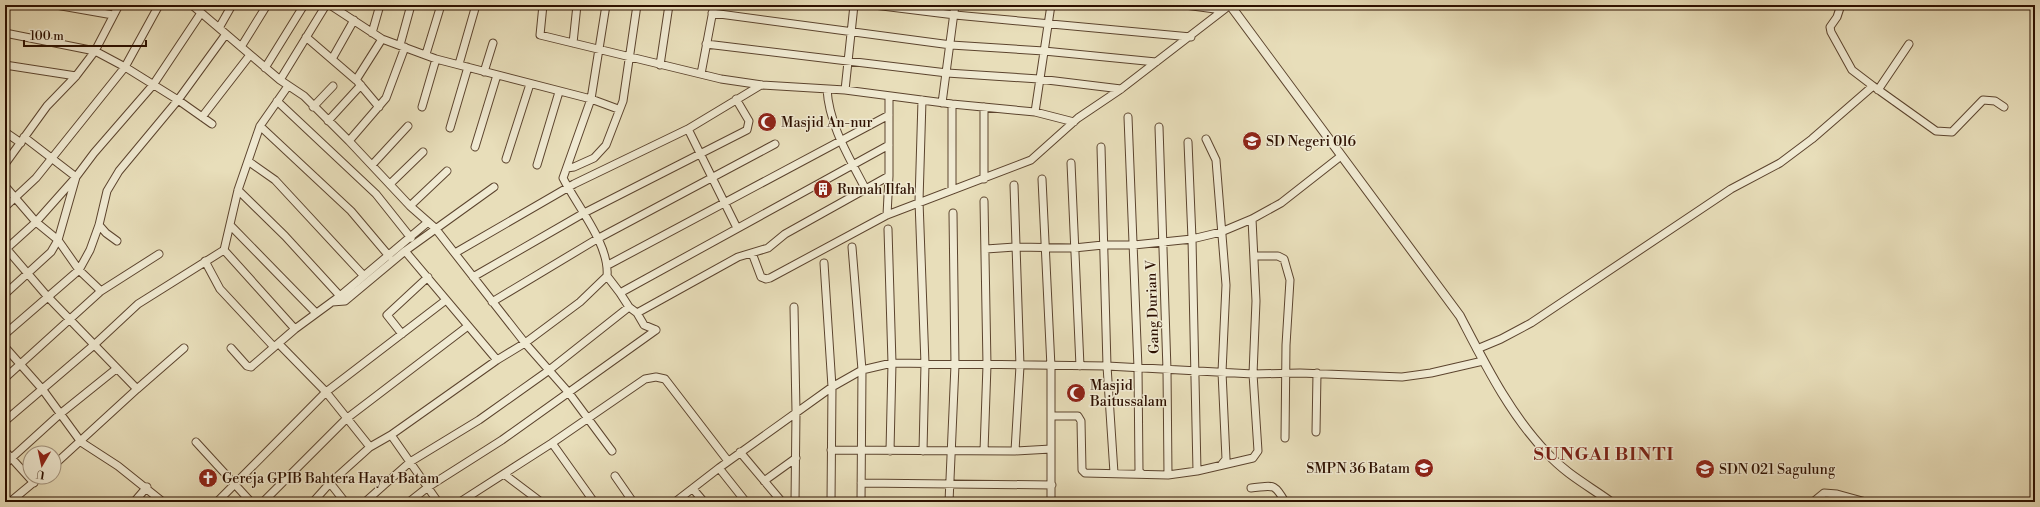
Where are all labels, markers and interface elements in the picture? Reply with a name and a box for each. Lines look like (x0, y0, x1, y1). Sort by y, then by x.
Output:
scale bar (24, 22, 146, 48)
text: 100 m (30, 29, 64, 44)
mosque icon: Masjid An-nur (756, 111, 778, 133)
place label: Masjid An-nur (781, 114, 873, 132)
school or university icon: SD Negeri 016 (1241, 130, 1263, 152)
place label: SD Negeri 016 (1266, 133, 1356, 151)
building icon: Rumah Ilfah (812, 178, 834, 200)
place label: Rumah Ilfah (837, 181, 916, 199)
street label: Gang Durian V (1142, 259, 1164, 354)
place label: Masjid Baitussalam (1089, 377, 1167, 411)
mosque icon: Masjid Baitussalam (1065, 382, 1087, 404)
district label: SUNGAI BINTI (1534, 443, 1674, 466)
north arrow (22, 445, 62, 485)
school or university icon: SMPN 36 Batam (1413, 457, 1435, 479)
school or university icon: SDN 021 Sagulung (1694, 458, 1716, 480)
place label: SMPN 36 Batam (1306, 460, 1410, 478)
place label: SDN 021 Sagulung (1719, 461, 1836, 479)
text: U (35, 466, 46, 481)
church icon: Gereja GPIB Bahtera Hayat Batam (197, 467, 219, 489)
place label: Gereja GPIB Bahtera Hayat Batam (222, 470, 439, 488)

